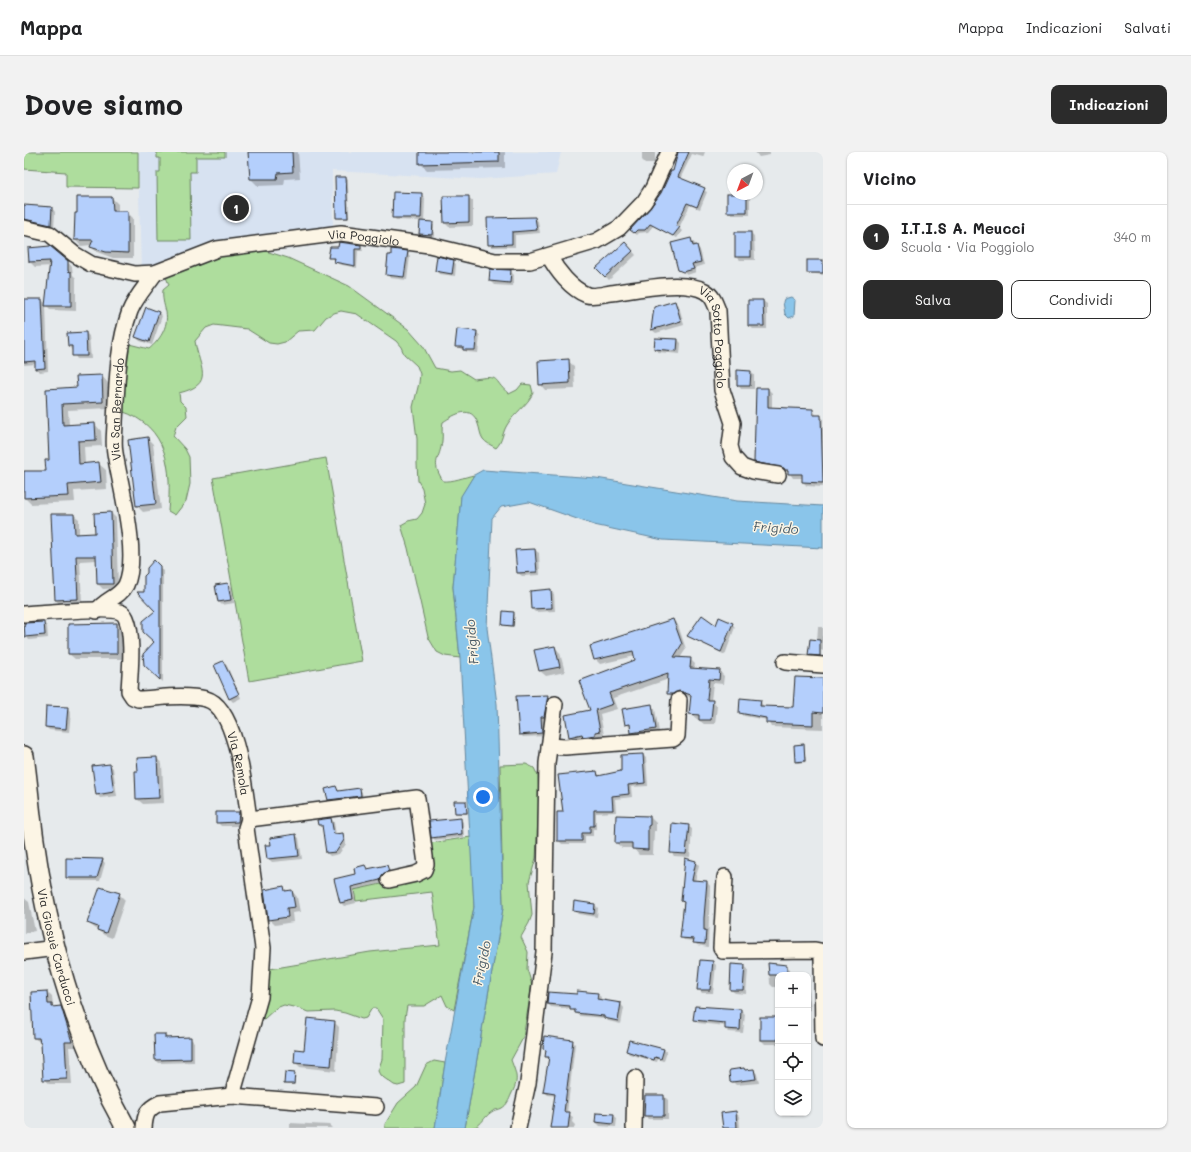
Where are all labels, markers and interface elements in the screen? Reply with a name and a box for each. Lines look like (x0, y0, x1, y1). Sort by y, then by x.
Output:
text: Mappa (20, 15, 83, 40)
text: Mappa (958, 18, 1004, 37)
text: Indicazioni (1026, 18, 1102, 37)
text: Salvati (1124, 18, 1171, 37)
button: Indicazioni (1051, 85, 1167, 124)
text: Dove siamo (24, 86, 183, 122)
north arrow (727, 164, 763, 200)
text: Vicino (863, 167, 916, 189)
pin: 1 (223, 193, 249, 223)
text: I.T.I.S A. Meucci (901, 218, 1025, 238)
street label: Via Poggiolo (327, 225, 400, 249)
text: 1 (873, 228, 879, 245)
text: 340 m (1113, 228, 1151, 245)
text: Scuola · Via Poggiolo (901, 238, 1034, 255)
button: Salva (863, 280, 1003, 319)
button: Condividi (1011, 280, 1151, 319)
street label: Via Sotto Poggiolo (697, 281, 730, 389)
street label: Via San Bernardo (106, 357, 127, 462)
water label: Frigido (753, 517, 799, 537)
water label: Frigido (461, 618, 481, 665)
street label: Via Remola (224, 729, 254, 796)
your location (473, 787, 493, 807)
street label: Via Giosuè Carducci (34, 887, 80, 1007)
water label: Frigido (468, 939, 494, 987)
map controls (775, 972, 811, 1116)
button: + (775, 972, 811, 1008)
button: − (775, 1008, 811, 1044)
button: locate (775, 1044, 811, 1080)
button: layers (775, 1080, 811, 1116)

